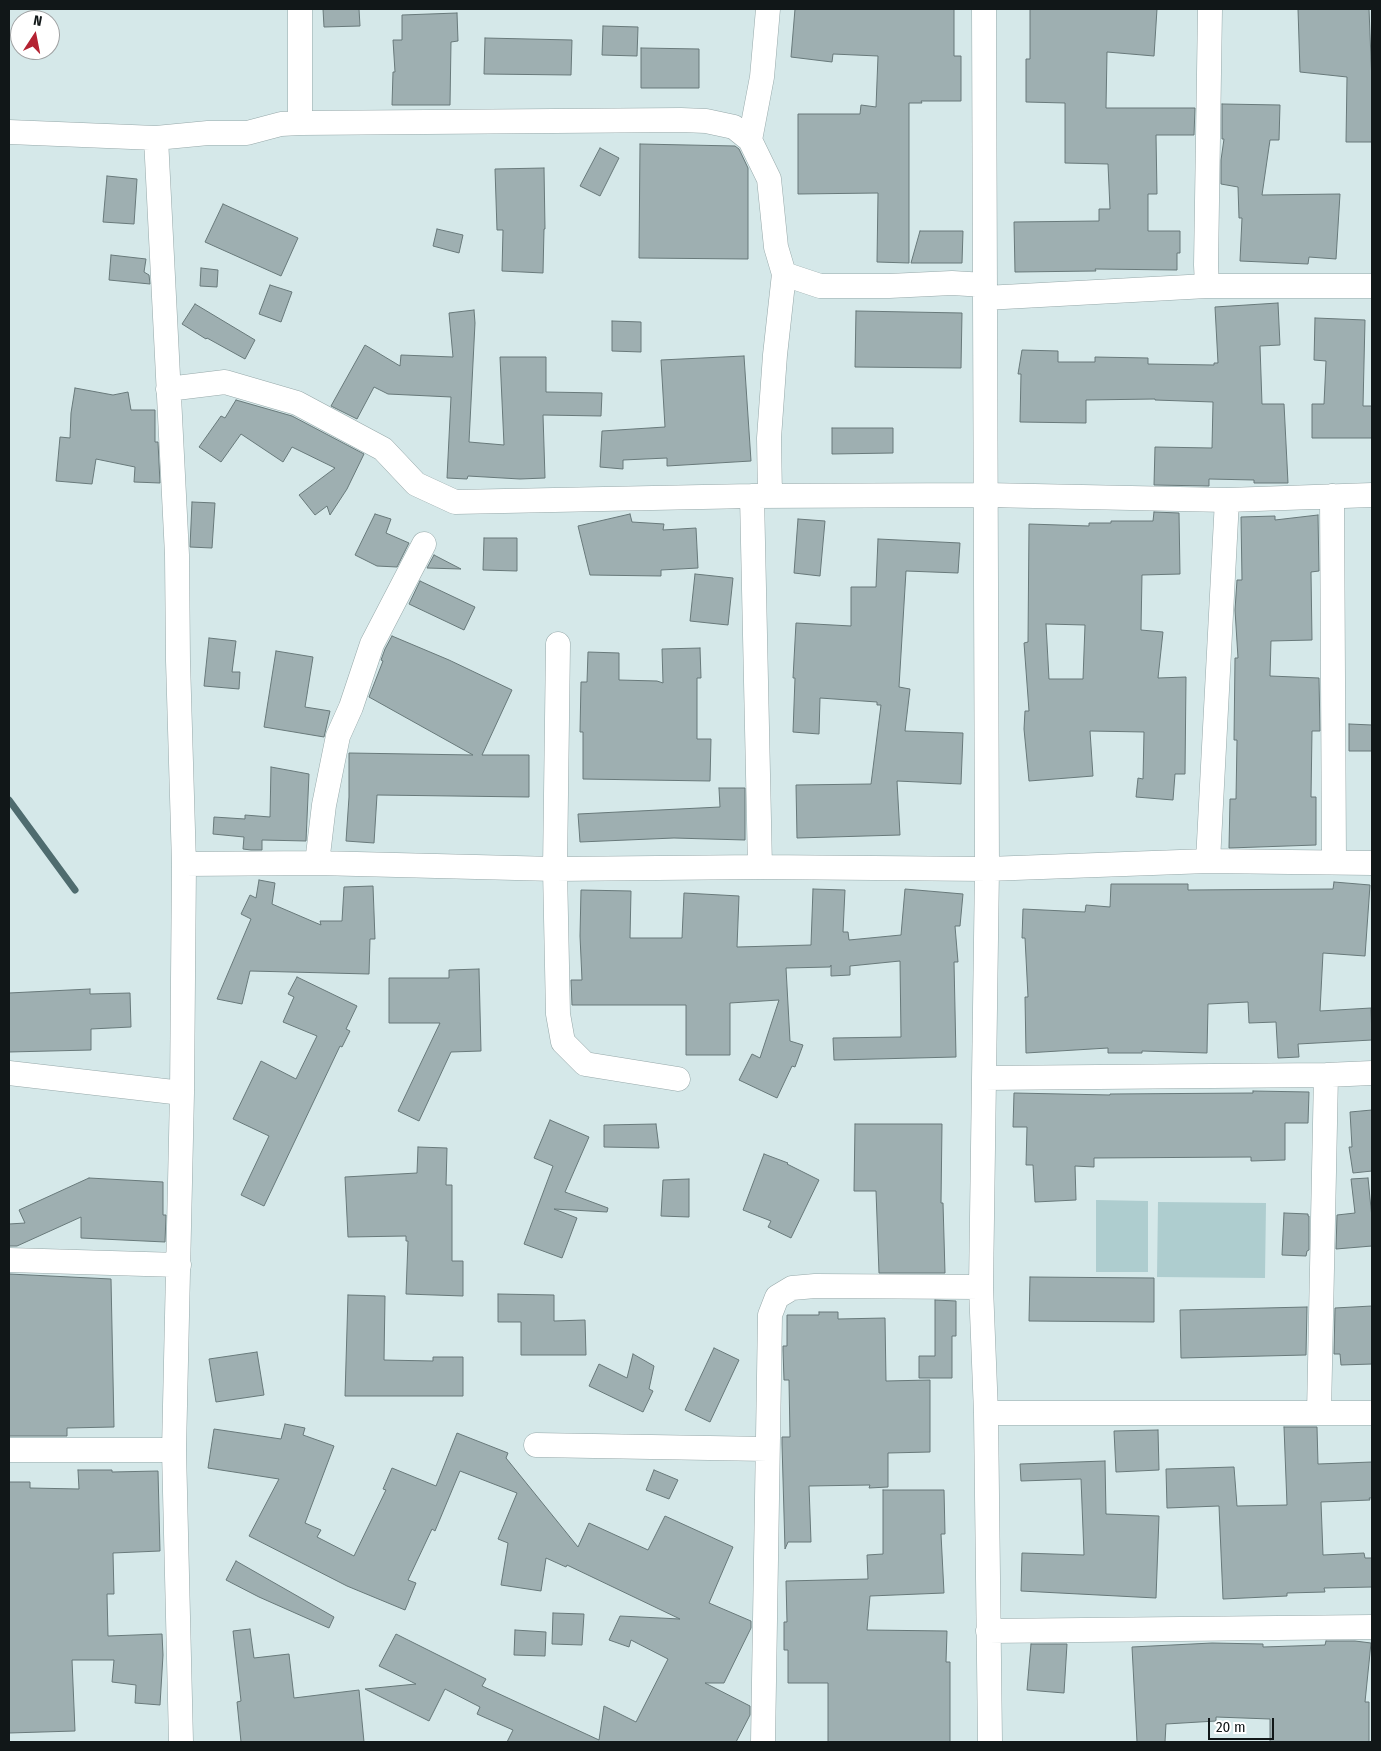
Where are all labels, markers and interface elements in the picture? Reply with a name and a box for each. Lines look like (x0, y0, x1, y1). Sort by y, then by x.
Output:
north arrow (10, 10, 60, 60)
text: N (32, 12, 43, 30)
scale bar (1211, 1708, 1277, 1740)
text: 20 m (1216, 1718, 1246, 1736)

